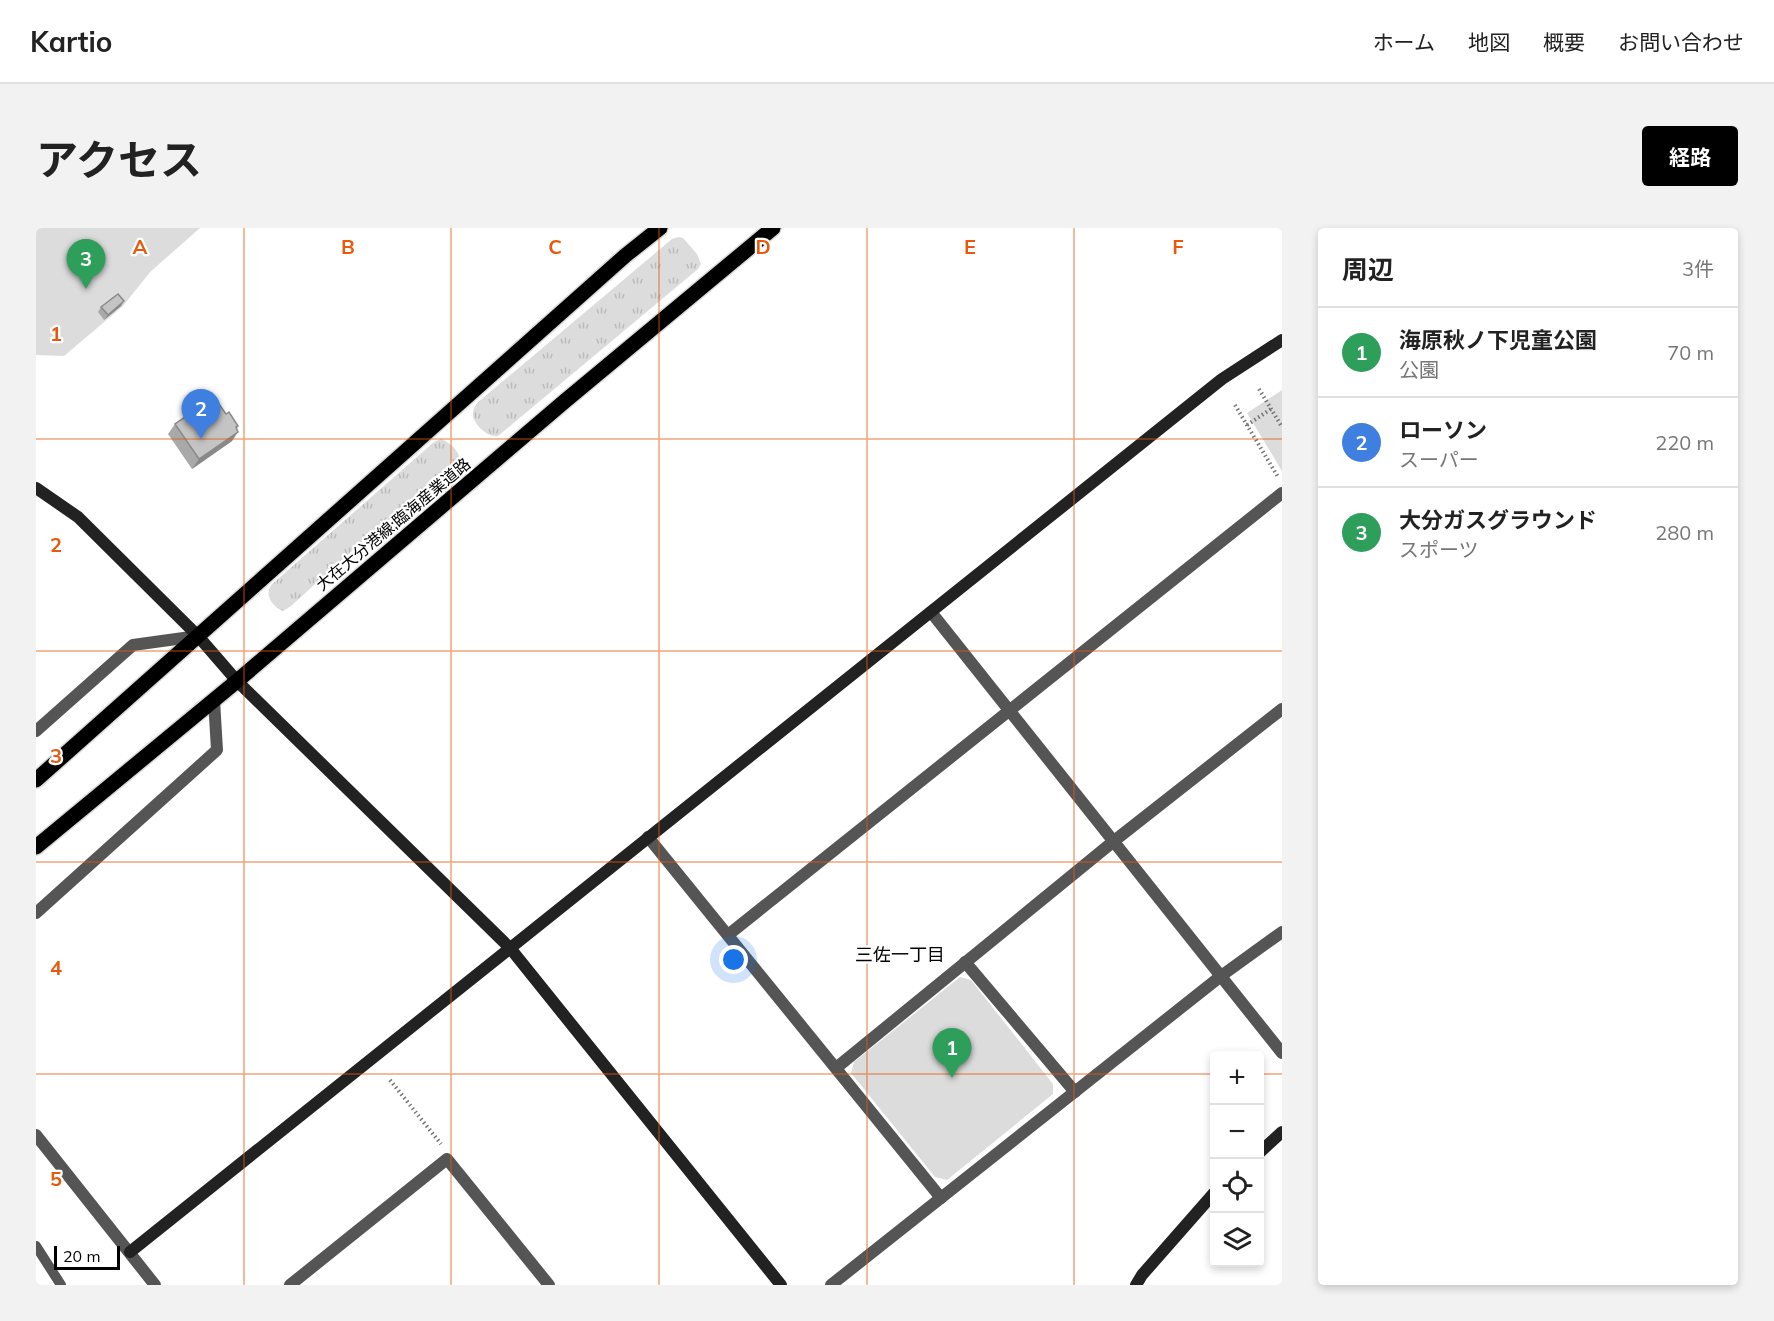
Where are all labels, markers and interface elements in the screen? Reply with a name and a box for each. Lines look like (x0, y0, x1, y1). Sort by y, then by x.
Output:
text: Kartio (30, 24, 112, 59)
text: ホーム (1373, 29, 1435, 55)
text: 地図 (1468, 29, 1510, 55)
text: 概要 (1543, 29, 1585, 55)
text: お問い合わせ (1618, 29, 1744, 55)
button: 経路 (1642, 126, 1738, 186)
text: アクセス (36, 133, 202, 186)
text: A (133, 234, 148, 259)
text: B (341, 234, 355, 259)
text: C (548, 234, 562, 259)
text: D (755, 234, 771, 259)
text: E (964, 234, 976, 259)
text: F (1172, 234, 1184, 259)
pin: 3 (67, 239, 106, 289)
text: 周辺 (1342, 253, 1394, 286)
text: 3件 (1682, 256, 1714, 281)
text: 1 (50, 321, 62, 346)
text: 海原秋ノ下児童公園 (1399, 326, 1597, 354)
text: 1 (1356, 340, 1368, 365)
text: 70 m (1667, 340, 1714, 365)
text: 公園 (1399, 357, 1439, 382)
pin: 2 (182, 390, 220, 439)
text: ローソン (1399, 416, 1487, 444)
text: 2 (1356, 430, 1368, 455)
text: 220 m (1655, 430, 1714, 455)
text: スーパー (1399, 447, 1479, 472)
street label: 大在大分港線;臨海産業道路 (312, 453, 474, 595)
text: 大分ガスグラウンド (1399, 506, 1597, 534)
text: 3 (1356, 520, 1368, 545)
text: 280 m (1655, 520, 1714, 545)
text: 2 (50, 532, 62, 557)
text: スポーツ (1399, 537, 1479, 562)
text: 3 (50, 743, 62, 768)
district label: 三佐一丁目 (855, 943, 945, 966)
your location (719, 945, 748, 974)
text: 4 (50, 955, 62, 980)
pin: 1 (932, 1028, 972, 1078)
map controls (1210, 1051, 1264, 1267)
button: + (1210, 1051, 1264, 1105)
button: − (1210, 1105, 1264, 1159)
button: locate (1210, 1159, 1264, 1213)
text: 5 (50, 1166, 62, 1191)
button: layers (1210, 1213, 1264, 1267)
scale bar (54, 1243, 120, 1270)
text: 20 m (63, 1246, 100, 1266)

